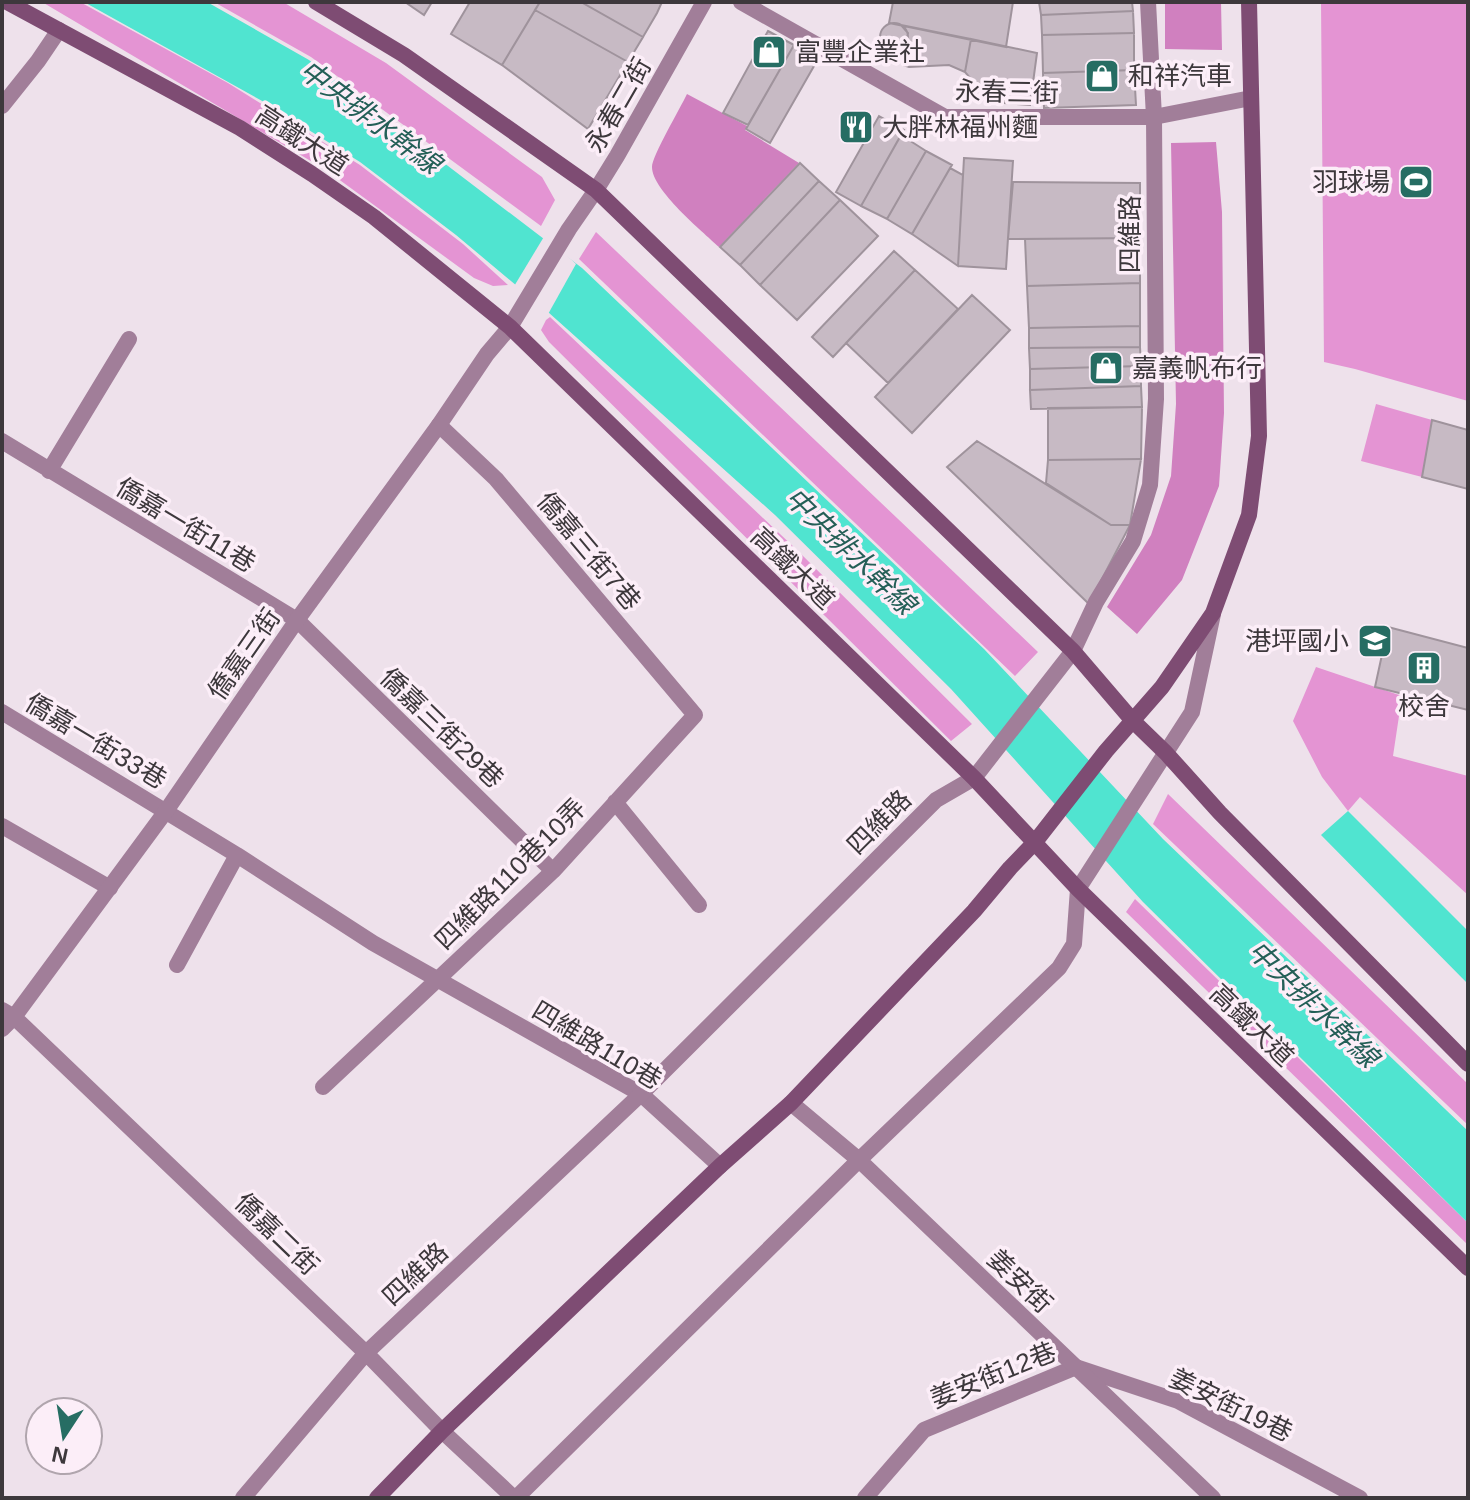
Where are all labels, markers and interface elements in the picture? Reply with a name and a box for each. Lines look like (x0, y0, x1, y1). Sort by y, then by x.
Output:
shop icon: 富豐企業社 (750, 33, 788, 71)
place label: 富豐企業社 (795, 37, 925, 67)
street label: 永春二街 (579, 52, 657, 158)
water label: 中央排水幹線 (294, 54, 449, 182)
shop icon: 和祥汽車 (1083, 57, 1121, 95)
place label: 和祥汽車 (1128, 61, 1232, 91)
street label: 永春三街 (955, 76, 1059, 108)
street label: 高鐵大道 (250, 99, 354, 181)
restaurant icon: 大胖林福州麵 (837, 108, 875, 146)
place label: 大胖林福州麵 (882, 112, 1038, 142)
sports icon: 羽球場 (1397, 163, 1435, 201)
place label: 羽球場 (1312, 167, 1390, 197)
street label: 四維路 (1115, 195, 1145, 273)
shop icon: 嘉義帆布行 (1087, 349, 1125, 387)
place label: 嘉義帆布行 (1132, 353, 1262, 383)
street label: 僑嘉一街11巷 (111, 472, 261, 578)
water label: 中央排水幹線 (779, 481, 923, 623)
street label: 僑嘉三街7巷 (531, 486, 647, 616)
street label: 高鐵大道 (745, 521, 841, 615)
street label: 僑嘉三街 (202, 603, 286, 705)
school or university icon: 港坪國小 (1356, 622, 1394, 660)
place label: 港坪國小 (1245, 626, 1349, 656)
building icon: 校舍 (1405, 649, 1443, 687)
street label: 僑嘉三街29巷 (374, 662, 510, 794)
street label: 僑嘉一街33巷 (20, 687, 172, 795)
place label: 校舍 (1398, 691, 1450, 721)
street label: 四維路 (841, 784, 917, 860)
street label: 四維路110巷10弄 (429, 793, 591, 955)
water label: 中央排水幹線 (1242, 934, 1386, 1076)
street label: 高鐵大道 (1204, 978, 1300, 1072)
street label: 四維路110巷 (527, 995, 667, 1095)
street label: 僑嘉二街 (229, 1187, 325, 1281)
street label: 四維路 (376, 1236, 454, 1312)
street label: 姜安街 (982, 1243, 1058, 1319)
street label: 姜安街12巷 (926, 1336, 1060, 1414)
street label: 姜安街19巷 (1165, 1362, 1297, 1448)
north arrow (24, 1396, 104, 1476)
text: N (50, 1441, 70, 1469)

